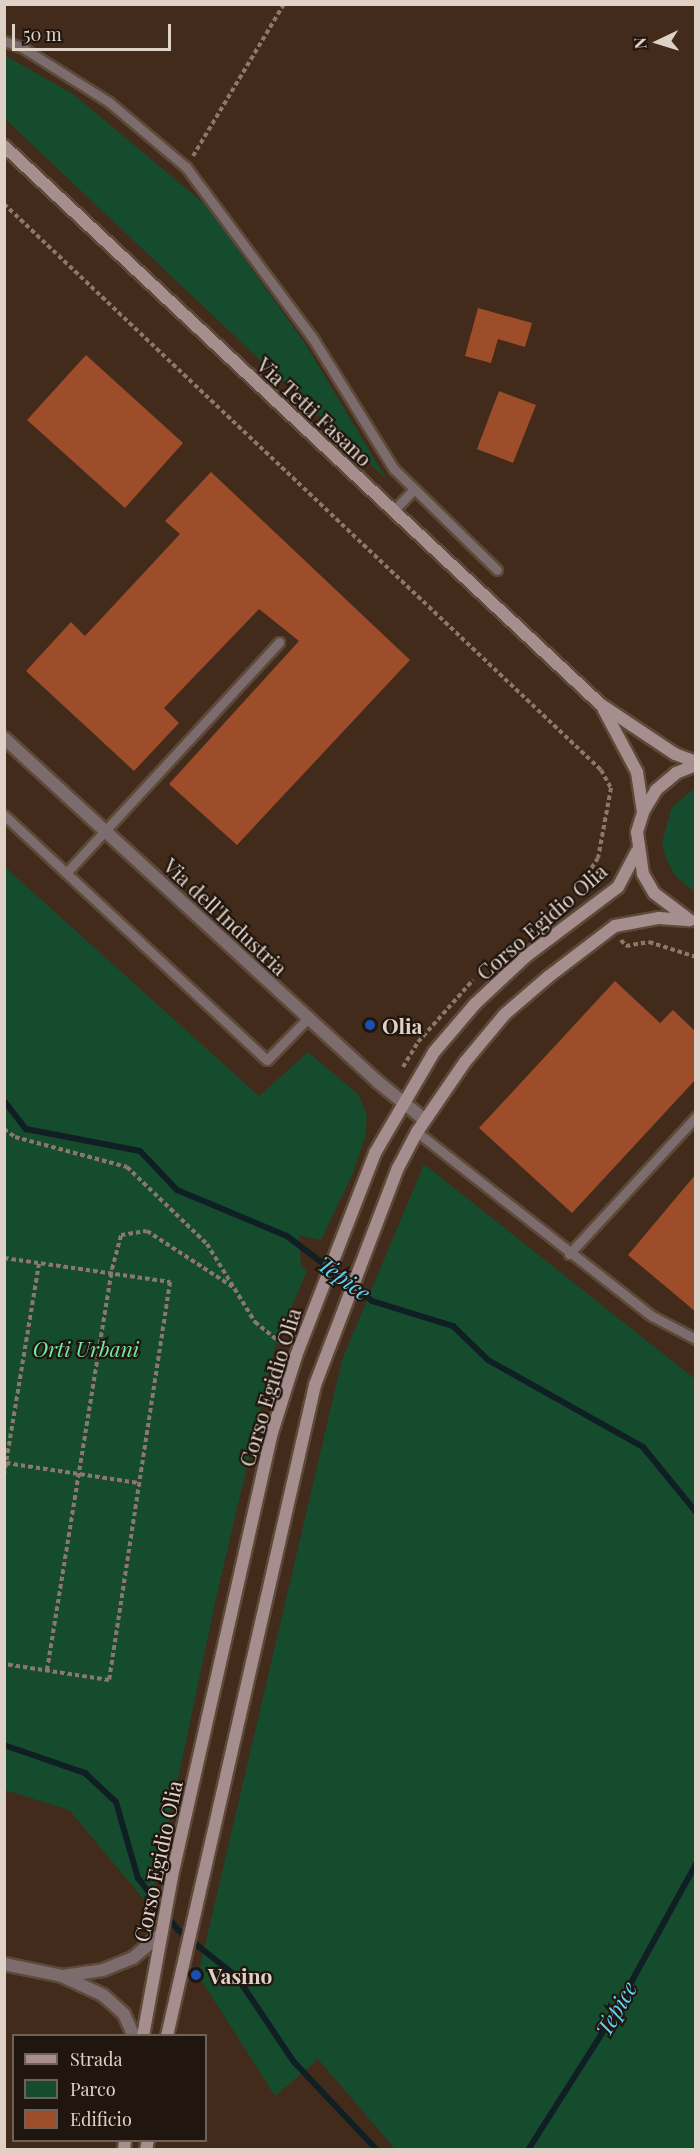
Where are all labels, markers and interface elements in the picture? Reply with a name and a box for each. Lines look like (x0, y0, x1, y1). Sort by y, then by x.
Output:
scale bar (15, 12, 174, 50)
north arrow (628, 12, 688, 72)
text: 50 m (23, 22, 62, 46)
text: N (629, 37, 650, 50)
street label: Via Tetti Fasano (252, 351, 378, 471)
street label: Via dell'Industria (159, 852, 293, 980)
street label: Corso Egidio Olia (471, 858, 611, 984)
place label: Olia (382, 1012, 422, 1038)
marker: Olia (363, 1018, 377, 1032)
water label: Tepice (312, 1250, 376, 1306)
street label: Corso Egidio Olia (233, 1305, 305, 1469)
park label: Orti Urbani (33, 1335, 139, 1361)
street label: Corso Egidio Olia (128, 1778, 186, 1944)
place label: Vasino (208, 1962, 272, 1988)
marker: Vasino (189, 1968, 203, 1982)
water label: Tepice (590, 1977, 642, 2041)
legend (12, 2034, 207, 2142)
text: Strada (70, 2047, 123, 2071)
text: Parco (70, 2077, 116, 2101)
text: Edificio (70, 2107, 132, 2131)

